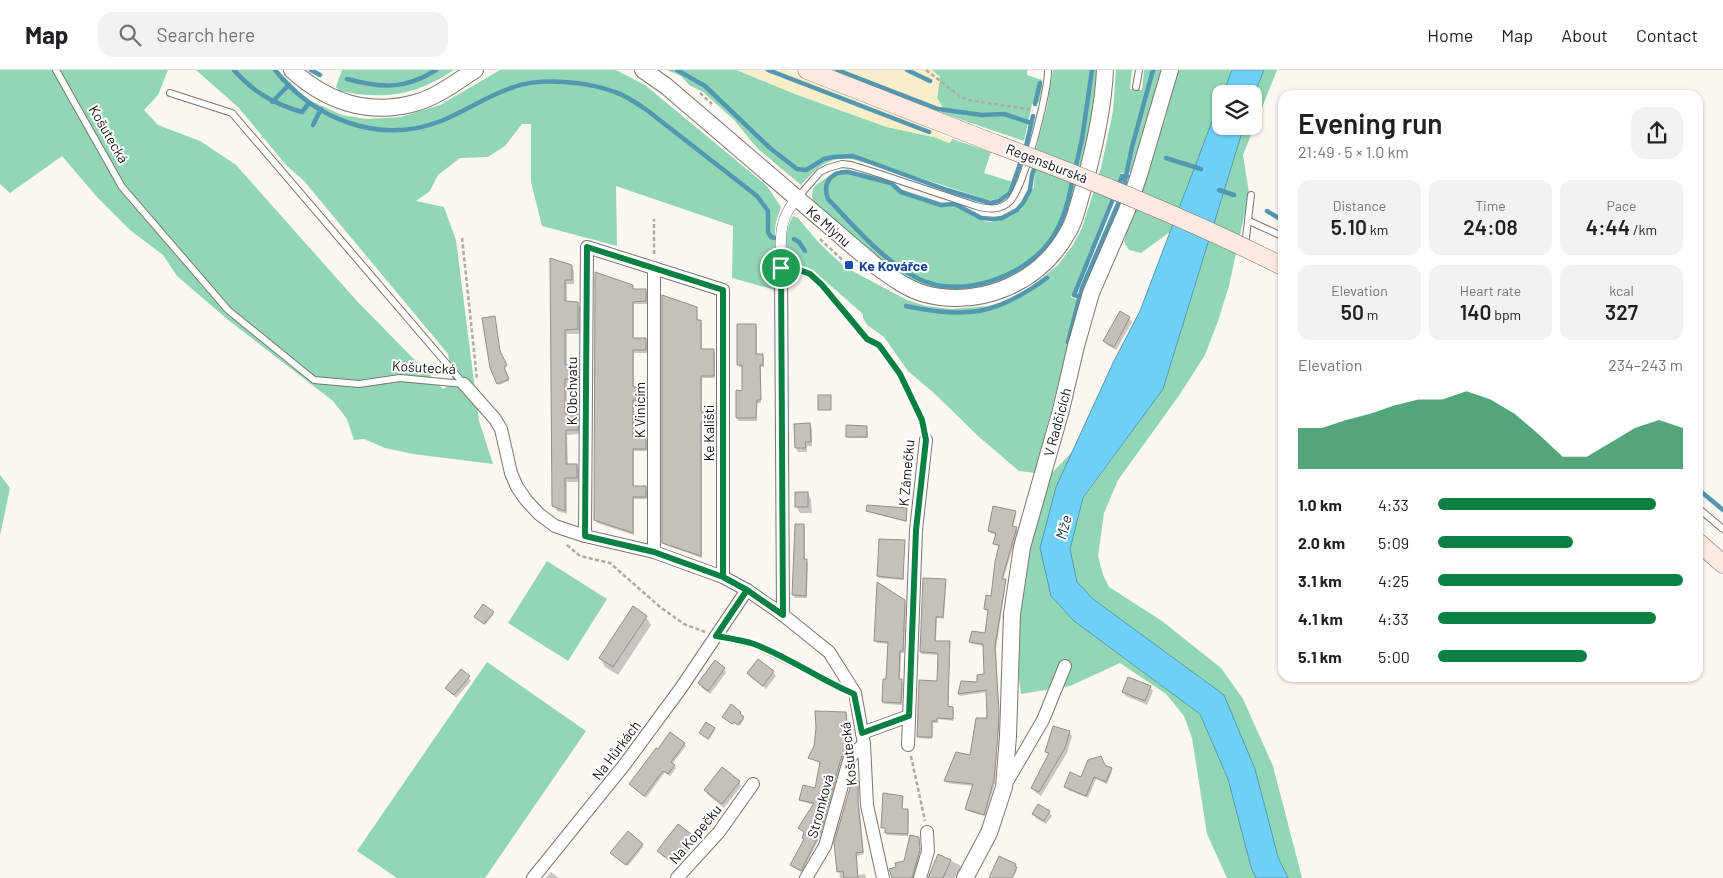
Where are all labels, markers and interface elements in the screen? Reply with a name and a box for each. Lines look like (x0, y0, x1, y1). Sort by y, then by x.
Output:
search box (98, 12, 448, 57)
text: Map (25, 20, 68, 49)
icon: search (116, 21, 144, 49)
text: Search here (156, 23, 255, 46)
text: Home (1427, 24, 1473, 46)
text: Map (1501, 24, 1533, 46)
text: About (1561, 24, 1608, 46)
text: Contact (1636, 24, 1698, 46)
map controls (1212, 85, 1262, 135)
button: layers (1212, 85, 1262, 135)
street label: Košutecká (86, 102, 132, 166)
text: Evening run (1298, 106, 1443, 140)
button: share (1631, 107, 1683, 159)
street label: Regensburská (1004, 140, 1090, 186)
text: 21:49 · 5 × 1.0 km (1298, 142, 1409, 161)
text: Distance (1333, 197, 1386, 214)
text: Time (1475, 197, 1506, 214)
text: Pace (1606, 197, 1637, 214)
street label: Ke Mlýnu (803, 202, 855, 250)
text: 5.10 (1331, 214, 1367, 239)
text: 24:08 (1463, 214, 1518, 239)
text: 4:44 (1586, 214, 1630, 239)
text: km (1367, 221, 1388, 238)
text: /km (1630, 221, 1657, 238)
pin (760, 247, 802, 289)
icon: arrive (767, 254, 795, 282)
place label: Ke Kovářce (859, 257, 928, 274)
marker: Ke Kovářce (843, 259, 855, 271)
text: Elevation (1331, 282, 1388, 299)
text: Heart rate (1460, 282, 1521, 299)
text: kcal (1609, 282, 1634, 299)
text: 50 (1341, 299, 1364, 324)
text: 140 (1460, 299, 1491, 324)
text: 327 (1605, 299, 1638, 324)
text: m (1364, 306, 1378, 323)
text: bpm (1491, 306, 1521, 323)
text: Elevation (1298, 355, 1362, 374)
text: 234–243 m (1608, 355, 1683, 374)
street label: Košutecká (392, 357, 456, 377)
street label: K Obchvatu (563, 357, 580, 425)
street label: K Vinicím (631, 382, 648, 438)
street label: V Radčicích (1040, 386, 1074, 458)
street label: Ke Kališti (700, 405, 717, 461)
street label: K Zámečku (895, 439, 917, 507)
text: 1.0 km (1298, 495, 1342, 514)
text: 4:33 (1378, 495, 1409, 514)
water label: Mže (1051, 513, 1075, 541)
text: 2.0 km (1298, 533, 1345, 552)
text: 5:09 (1378, 533, 1409, 552)
text: 3.1 km (1298, 571, 1342, 590)
text: 4:25 (1378, 571, 1409, 590)
text: 4.1 km (1298, 609, 1343, 628)
text: 4:33 (1378, 609, 1409, 628)
text: 5.1 km (1298, 647, 1342, 666)
text: 5:00 (1378, 647, 1410, 666)
street label: Na Hůrkách (588, 717, 644, 783)
street label: Košutecká (836, 721, 860, 787)
street label: Stromková (803, 772, 837, 840)
street label: Na Kopečku (665, 801, 725, 867)

